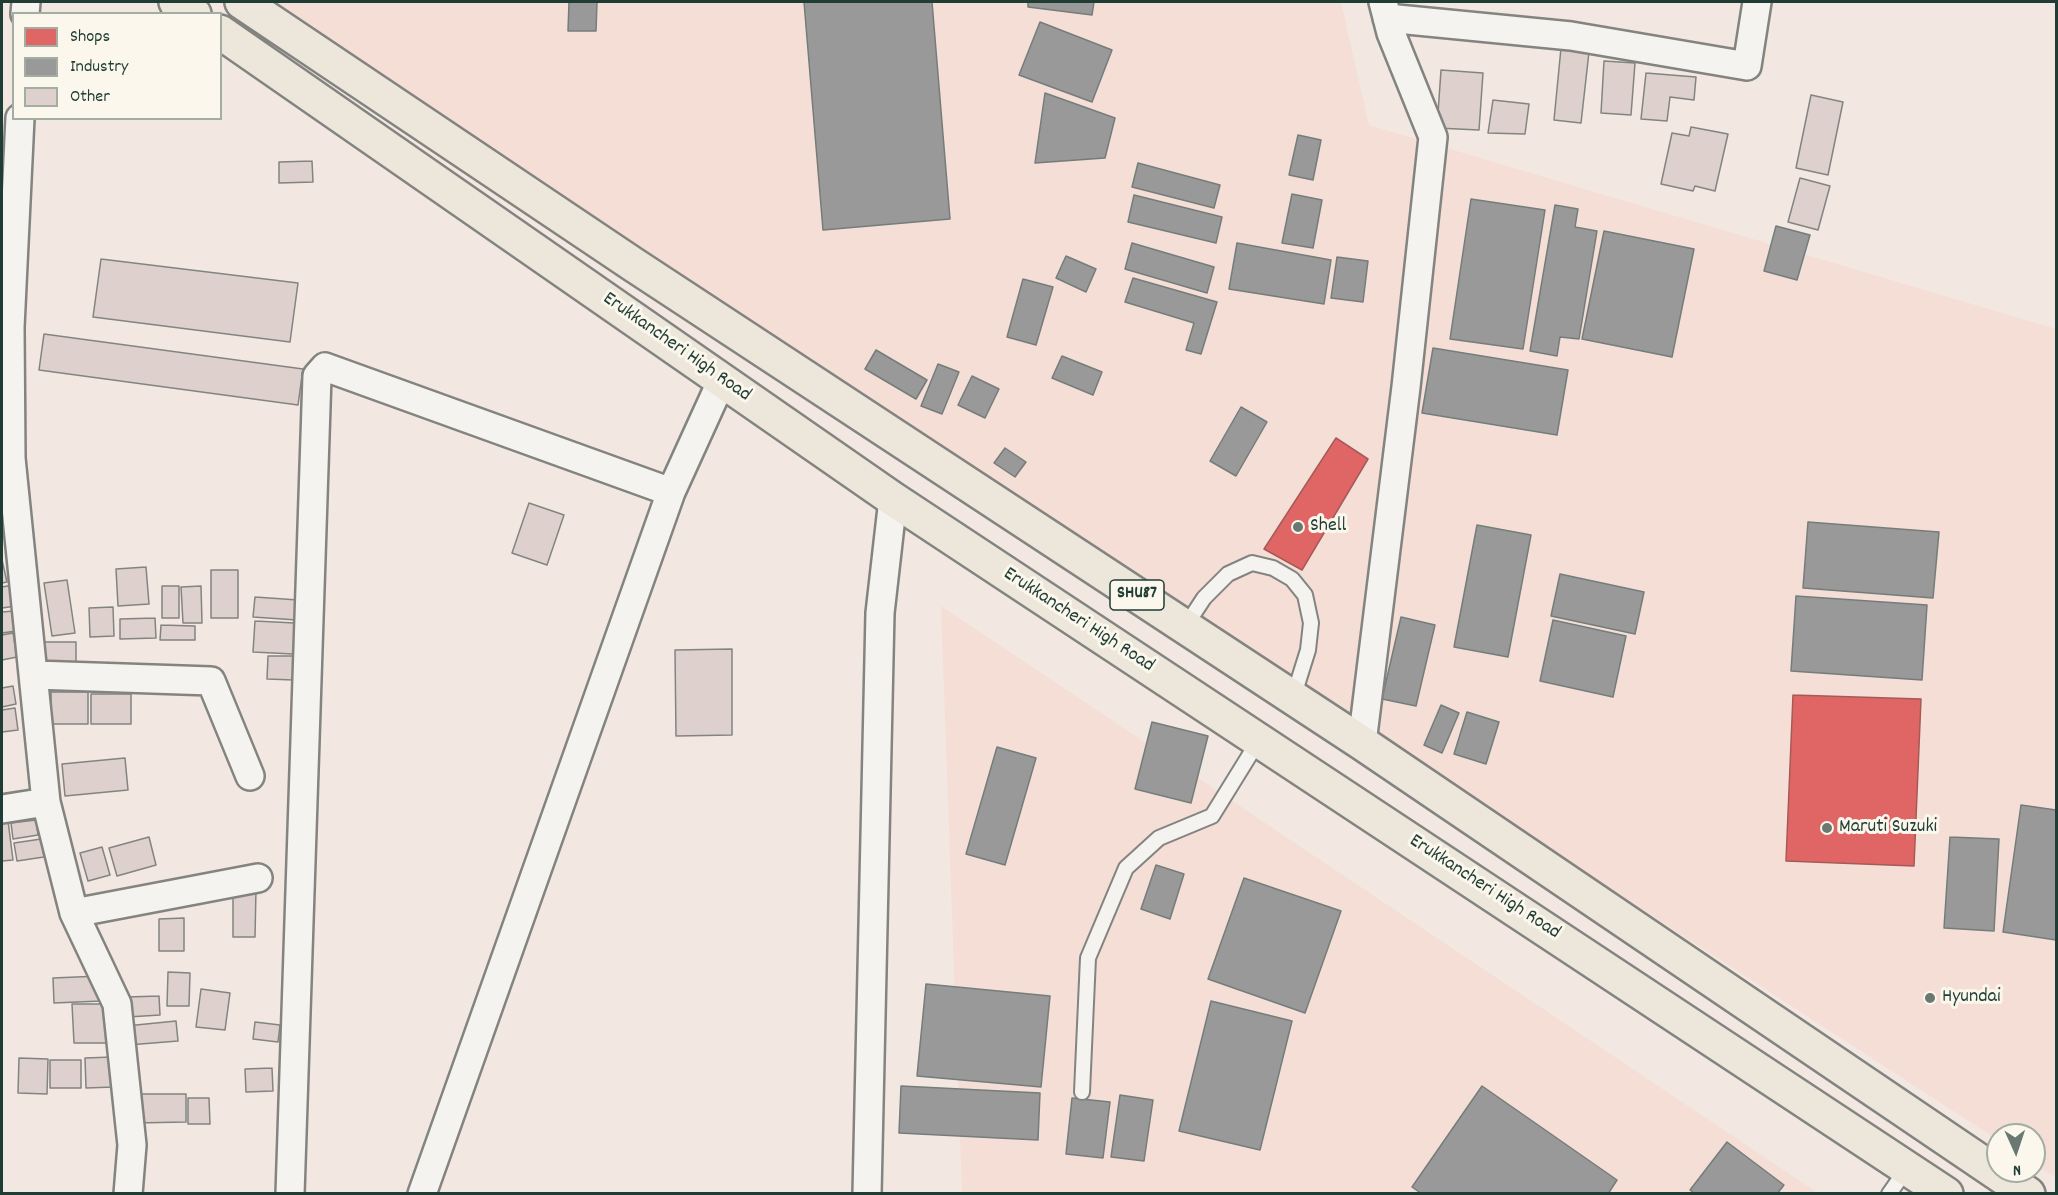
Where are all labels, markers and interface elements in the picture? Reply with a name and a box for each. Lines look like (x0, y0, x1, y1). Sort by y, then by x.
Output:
legend (12, 12, 222, 120)
text: Shops (70, 25, 110, 50)
text: Industry (70, 55, 128, 80)
text: Other (70, 85, 110, 110)
street label: Erukkancheri High Road (597, 288, 755, 408)
place label: Shell (1310, 515, 1346, 539)
marker: Shell (1291, 520, 1305, 534)
street label: Erukkancheri High Road (998, 563, 1158, 679)
road number: SHU87 (1110, 580, 1164, 610)
place label: Maruti Suzuki (1839, 816, 1937, 840)
marker: Maruti Suzuki (1820, 821, 1834, 835)
street label: Erukkancheri High Road (1404, 830, 1564, 946)
place label: Hyundai (1942, 986, 2001, 1010)
marker: Hyundai (1923, 991, 1937, 1005)
north arrow (1986, 1123, 2046, 1183)
text: N (2012, 1158, 2021, 1181)

